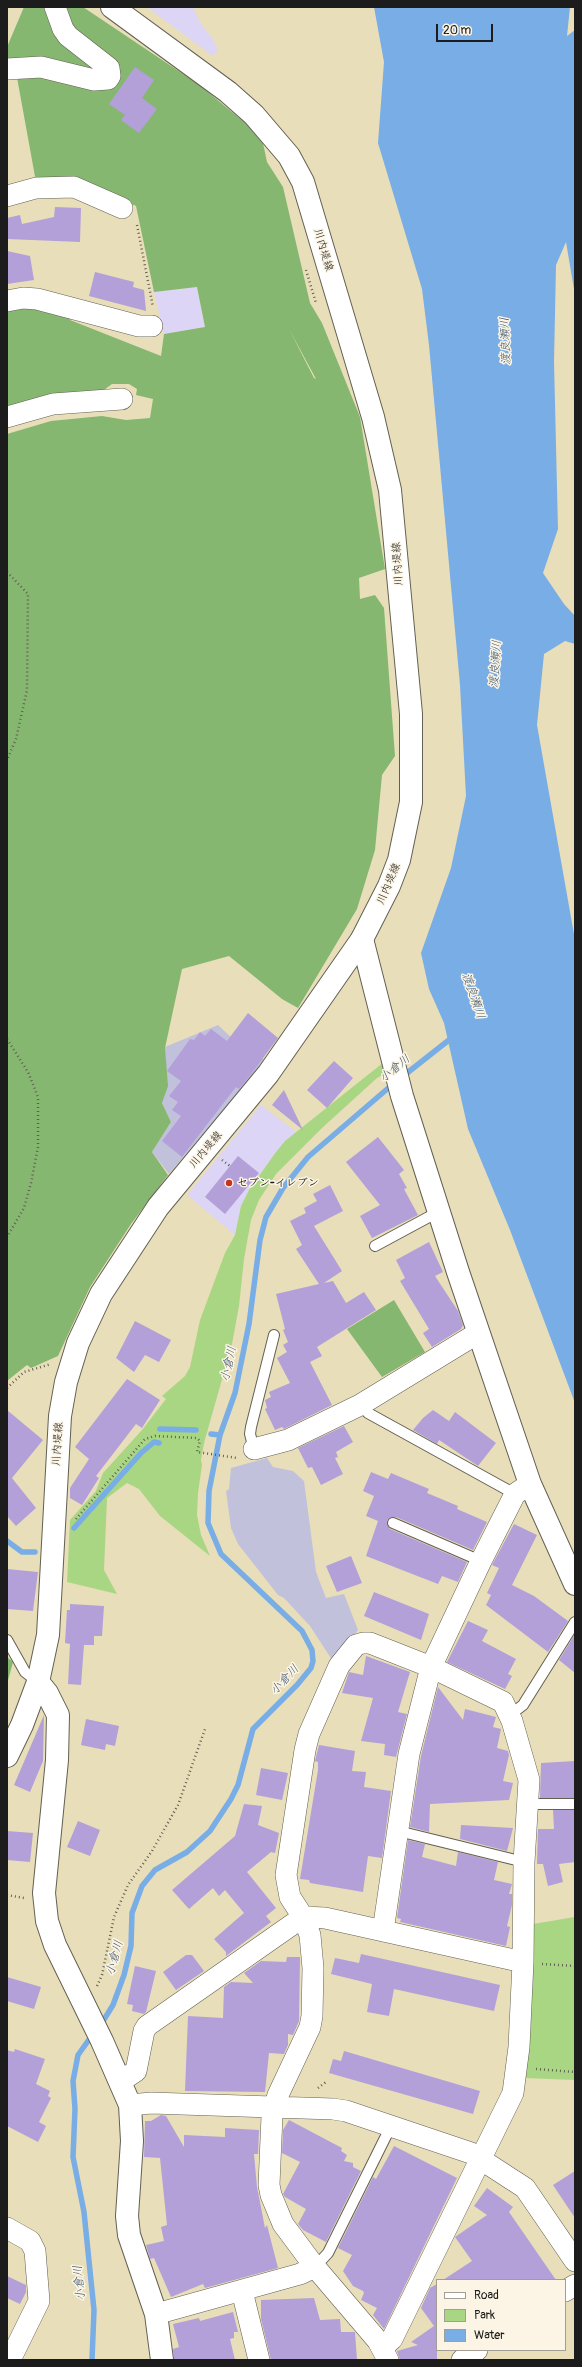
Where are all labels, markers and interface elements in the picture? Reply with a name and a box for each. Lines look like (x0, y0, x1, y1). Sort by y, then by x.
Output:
scale bar (438, 16, 495, 42)
text: 20 m (443, 23, 471, 38)
street label: 川内堤線 (310, 227, 336, 273)
water label: 渡良瀬川 (498, 317, 514, 365)
street label: 川内堤線 (390, 542, 406, 586)
water label: 渡良瀬川 (487, 640, 505, 688)
street label: 川内堤線 (374, 861, 404, 907)
water label: 渡良瀬川 (458, 971, 488, 1021)
water label: 小倉川 (376, 1052, 414, 1086)
street label: 川内堤線 (187, 1129, 225, 1171)
place label: セブン-イレブン (237, 1176, 319, 1190)
marker: セブン-イレブン (224, 1178, 234, 1188)
water label: 小倉川 (218, 1345, 240, 1383)
street label: 川内堤線 (50, 1422, 66, 1466)
water label: 小倉川 (267, 1662, 303, 1698)
water label: 小倉川 (103, 1939, 127, 1977)
water label: 小倉川 (71, 2264, 89, 2302)
legend (436, 2279, 566, 2351)
text: Road (474, 2288, 499, 2303)
text: Park (474, 2308, 495, 2323)
text: Water (474, 2328, 505, 2343)

